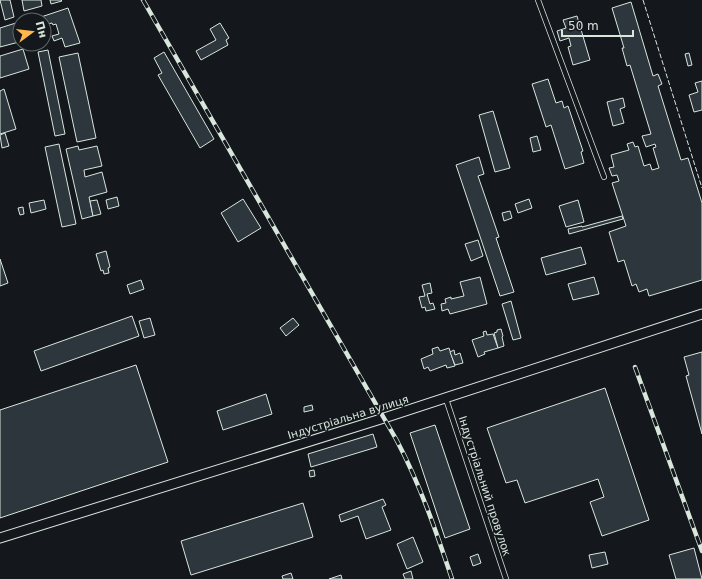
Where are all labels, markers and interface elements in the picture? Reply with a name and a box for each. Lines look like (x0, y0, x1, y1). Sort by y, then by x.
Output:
north arrow (12, 12, 52, 52)
scale bar (562, 12, 633, 38)
text: 50 m (568, 19, 599, 33)
text: Пн (33, 20, 50, 39)
street label: Індустріальна вулиця (286, 393, 410, 442)
street label: Індустріальний провулок (456, 414, 513, 558)

